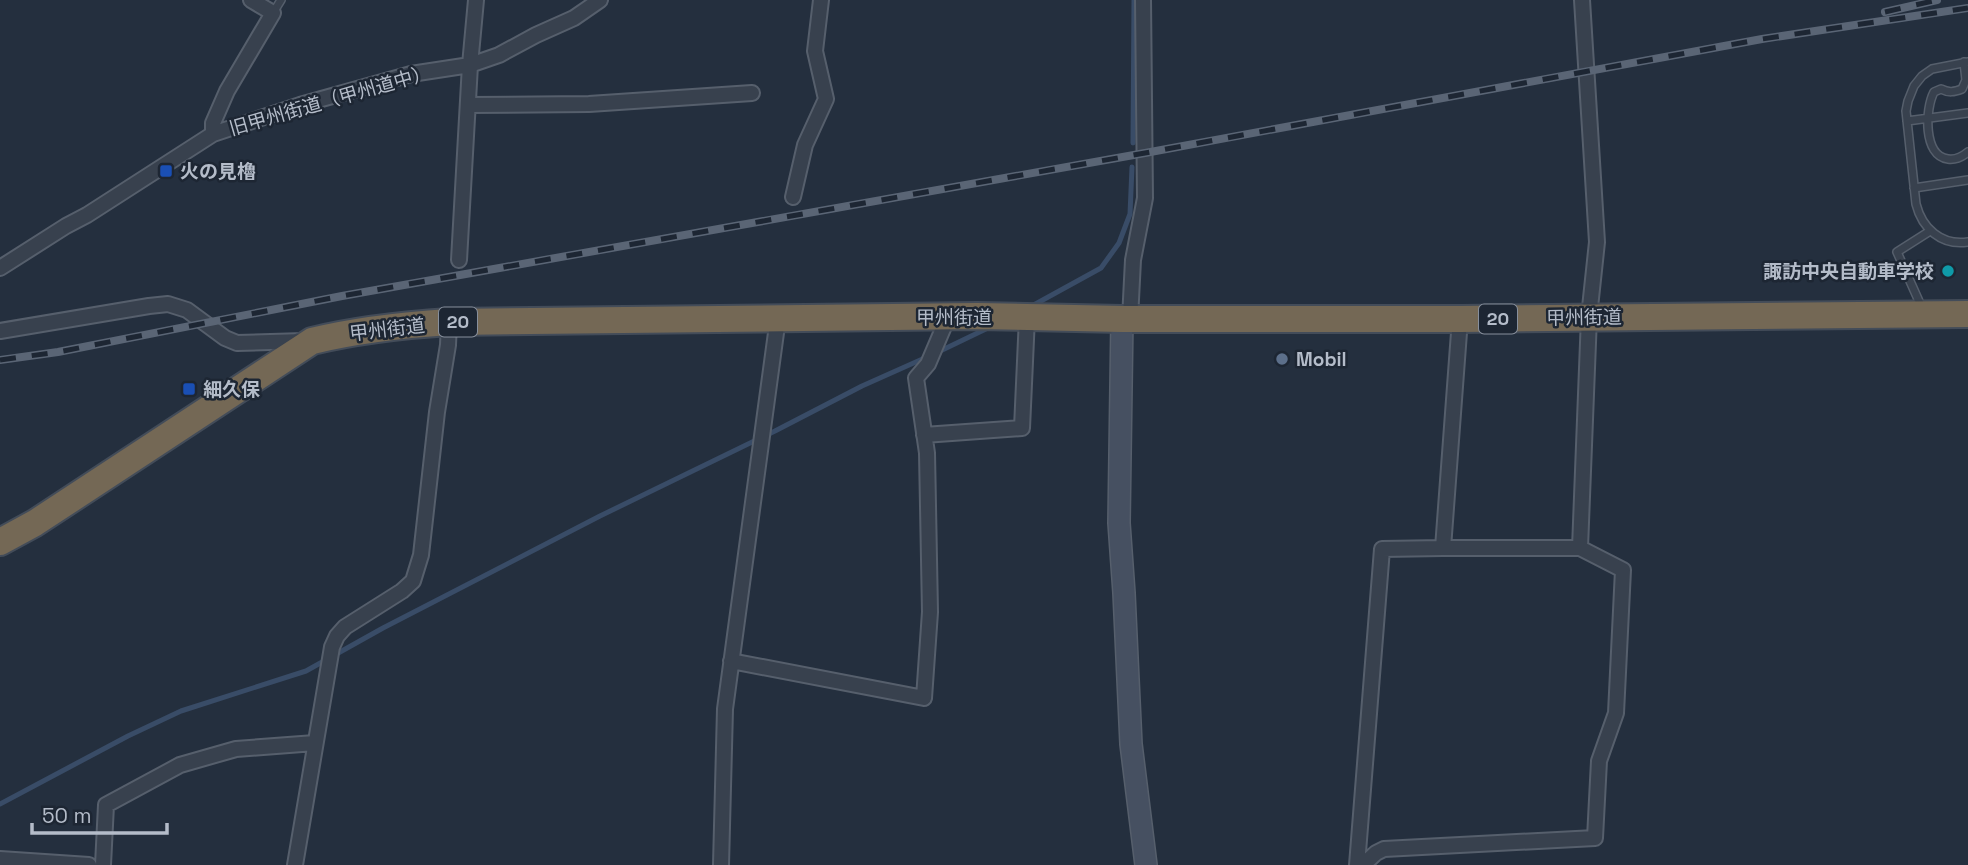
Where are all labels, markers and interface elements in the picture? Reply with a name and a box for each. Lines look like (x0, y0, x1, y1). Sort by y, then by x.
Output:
street label: 旧甲州街道（甲州道中） (226, 60, 434, 141)
place label: 火の見櫓 (180, 159, 256, 184)
marker: 火の見櫓 (158, 163, 174, 179)
place label: 諏訪中央自動車学校 (1763, 259, 1934, 284)
marker: 諏訪中央自動車学校 (1940, 263, 1956, 279)
road number: 20 (1479, 304, 1517, 334)
street label: 甲州街道 (1546, 304, 1622, 331)
street label: 甲州街道 (916, 305, 992, 330)
road number: 20 (439, 308, 477, 336)
street label: 甲州街道 (348, 312, 426, 347)
place label: Mobil (1296, 347, 1347, 372)
marker: Mobil (1274, 351, 1290, 367)
place label: 細久保 (203, 377, 260, 402)
marker: 細久保 (181, 381, 197, 397)
scale bar (32, 792, 166, 836)
text: 50 m (42, 802, 92, 829)

